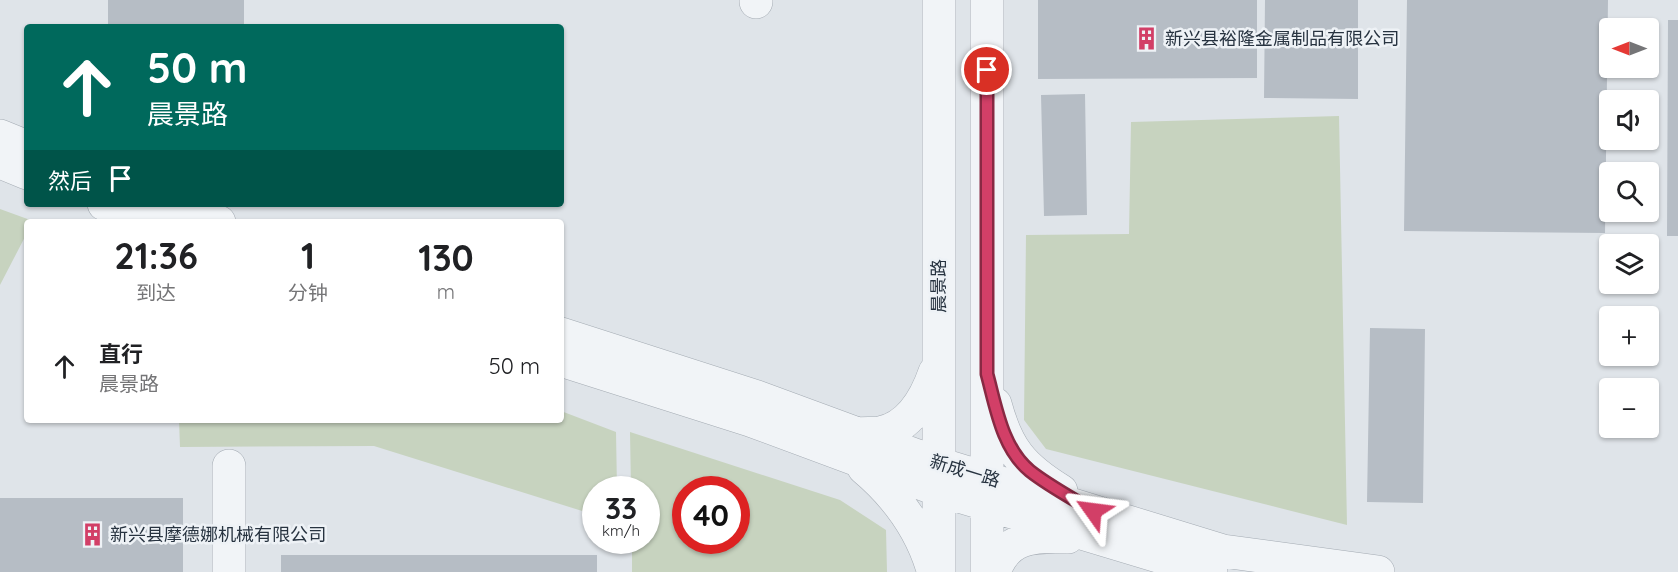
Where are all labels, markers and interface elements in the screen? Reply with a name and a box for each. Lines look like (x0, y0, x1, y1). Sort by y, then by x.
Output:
north arrow (1599, 18, 1659, 78)
map controls (1599, 18, 1659, 438)
building icon: 新兴县裕隆金属制品有限公司 (1134, 26, 1160, 52)
place label: 新兴县裕隆金属制品有限公司 (1165, 27, 1399, 50)
text: 50 m (147, 41, 247, 94)
pin (961, 44, 1012, 95)
icon: ahead (48, 48, 126, 126)
icon: arrive (970, 53, 1003, 86)
button: sound (1599, 90, 1659, 150)
text: 晨景路 (147, 97, 228, 131)
icon: arrive (104, 162, 137, 195)
button: search (1599, 162, 1659, 222)
text: 然后 (48, 167, 92, 195)
text: 21:36 (114, 233, 198, 278)
text: 1 (301, 233, 315, 278)
button: layers (1599, 234, 1659, 294)
text: 130 (418, 235, 474, 280)
street label: 晨景路 (927, 259, 950, 313)
text: m (437, 279, 455, 304)
text: 到达 (136, 280, 176, 305)
text: 分钟 (288, 280, 328, 305)
button: + (1599, 306, 1659, 366)
text: 直行 (99, 340, 143, 368)
icon: ahead (48, 350, 81, 383)
text: 50 m (489, 352, 540, 380)
text: 晨景路 (99, 371, 159, 396)
button: − (1599, 378, 1659, 438)
street label: 新成一路 (927, 449, 1003, 492)
speed limit sign: 40 (672, 476, 750, 554)
position arrow (1061, 479, 1125, 543)
text: 33 (605, 489, 637, 527)
text: km/h (602, 521, 640, 540)
building icon: 新兴县摩德娜机械有限公司 (79, 522, 105, 548)
place label: 新兴县摩德娜机械有限公司 (110, 523, 326, 546)

